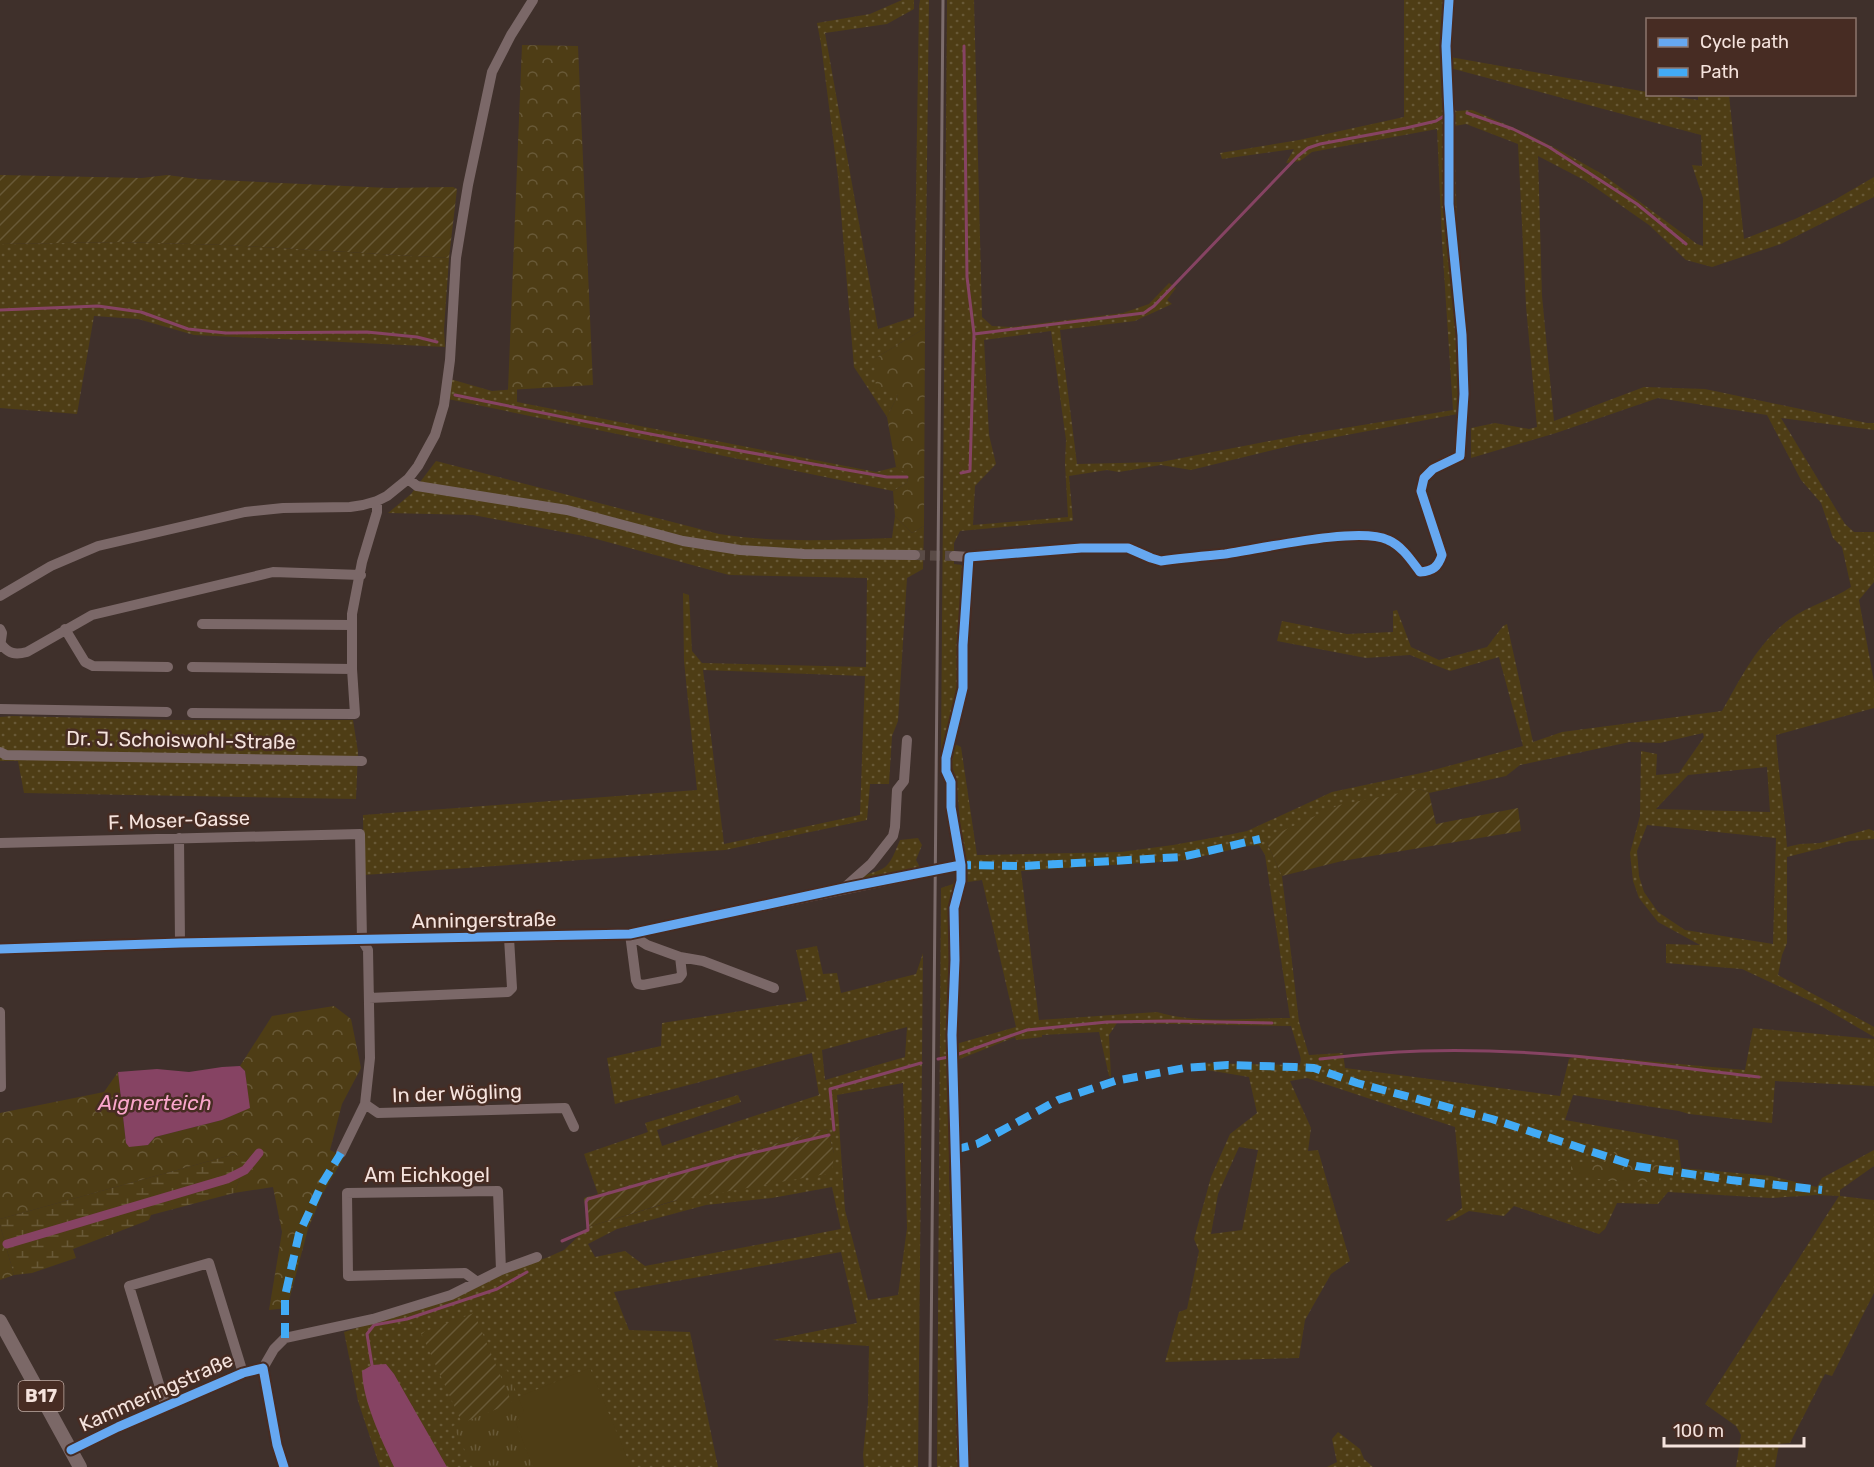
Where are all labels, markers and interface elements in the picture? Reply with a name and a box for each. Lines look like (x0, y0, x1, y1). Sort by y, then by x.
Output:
legend (1646, 18, 1856, 96)
text: Cycle path (1700, 31, 1789, 53)
text: Path (1700, 61, 1739, 83)
street label: Dr. J. Schoiswohl-Straße (66, 726, 296, 754)
street label: F. Moser-Gasse (108, 806, 250, 834)
street label: Anningerstraße (411, 907, 557, 933)
street label: In der Wögling (392, 1079, 522, 1107)
water label: Aignerteich (97, 1090, 212, 1115)
street label: Am Eichkogel (364, 1163, 490, 1187)
street label: Kammeringstraße (75, 1347, 237, 1437)
road number: B17 (18, 1381, 63, 1411)
scale bar (1664, 1410, 1804, 1448)
text: 100 m (1673, 1420, 1724, 1442)

